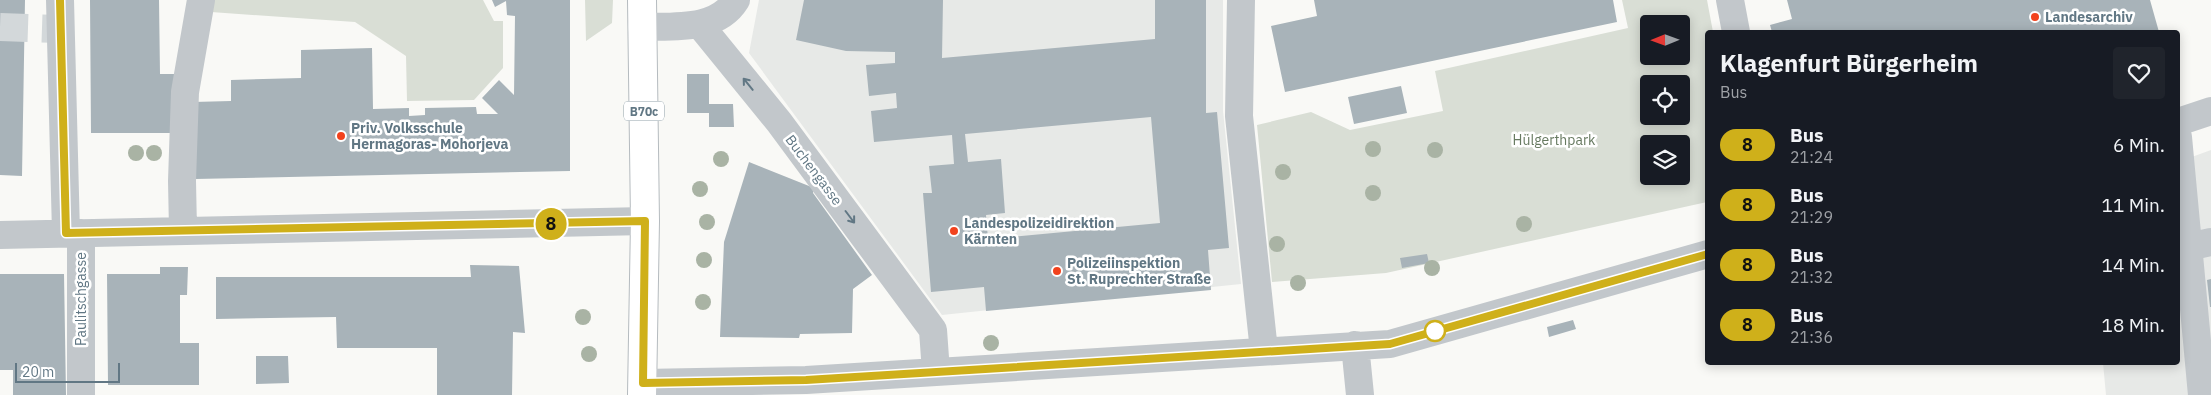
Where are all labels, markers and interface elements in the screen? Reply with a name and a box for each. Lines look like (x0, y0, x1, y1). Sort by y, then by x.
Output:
place label: Landesarchiv (2045, 8, 2133, 26)
marker: Landesarchiv (2029, 11, 2041, 23)
north arrow (1640, 15, 1690, 65)
map controls (1640, 15, 1690, 185)
text: Klagenfurt Bürgerheim (1720, 47, 1978, 79)
button: heart (2113, 47, 2165, 99)
button: locate (1640, 75, 1690, 125)
one-way arrow (743, 78, 754, 91)
text: Bus (1720, 82, 1747, 102)
road number: B70c (624, 102, 664, 120)
place label: Priv. Volksschule Hermagoras- Mohorjeva (351, 119, 509, 153)
text: Bus (1790, 123, 1824, 147)
marker: Priv. Volksschule Hermagoras- Mohorjeva (335, 130, 347, 142)
street label: Buchengasse (782, 131, 847, 209)
park label: Hülgerthpark (1513, 131, 1596, 149)
text: 8 (1742, 133, 1753, 156)
text: 6 Min. (2113, 133, 2165, 157)
button: layers (1640, 135, 1690, 185)
text: 21:24 (1790, 147, 1833, 167)
text: Bus (1790, 183, 1824, 207)
text: 8 (1742, 193, 1753, 216)
text: 11 Min. (2102, 193, 2165, 217)
text: 21:29 (1790, 207, 1833, 227)
line badge: 8 (535, 208, 567, 240)
one-way arrow (844, 210, 855, 223)
text: 8 (546, 212, 556, 235)
place label: Landespolizeidirektion Kärnten (964, 214, 1114, 248)
marker: Landespolizeidirektion Kärnten (948, 225, 960, 237)
text: Bus (1790, 243, 1824, 267)
street label: Paulitschgasse (72, 252, 90, 346)
text: 8 (1742, 253, 1753, 276)
text: 14 Min. (2102, 253, 2165, 277)
place label: Polizeiinspektion St. Ruprechter Straße (1067, 254, 1211, 288)
marker: Polizeiinspektion St. Ruprechter Straße (1051, 265, 1063, 277)
text: 21:32 (1790, 267, 1833, 287)
text: Bus (1790, 303, 1824, 327)
text: 8 (1742, 313, 1753, 336)
text: 18 Min. (2102, 313, 2165, 337)
unlabelled marker (1424, 320, 1446, 342)
text: 21:36 (1790, 327, 1833, 347)
scale bar (15, 360, 120, 383)
text: 20 m (22, 363, 54, 381)

